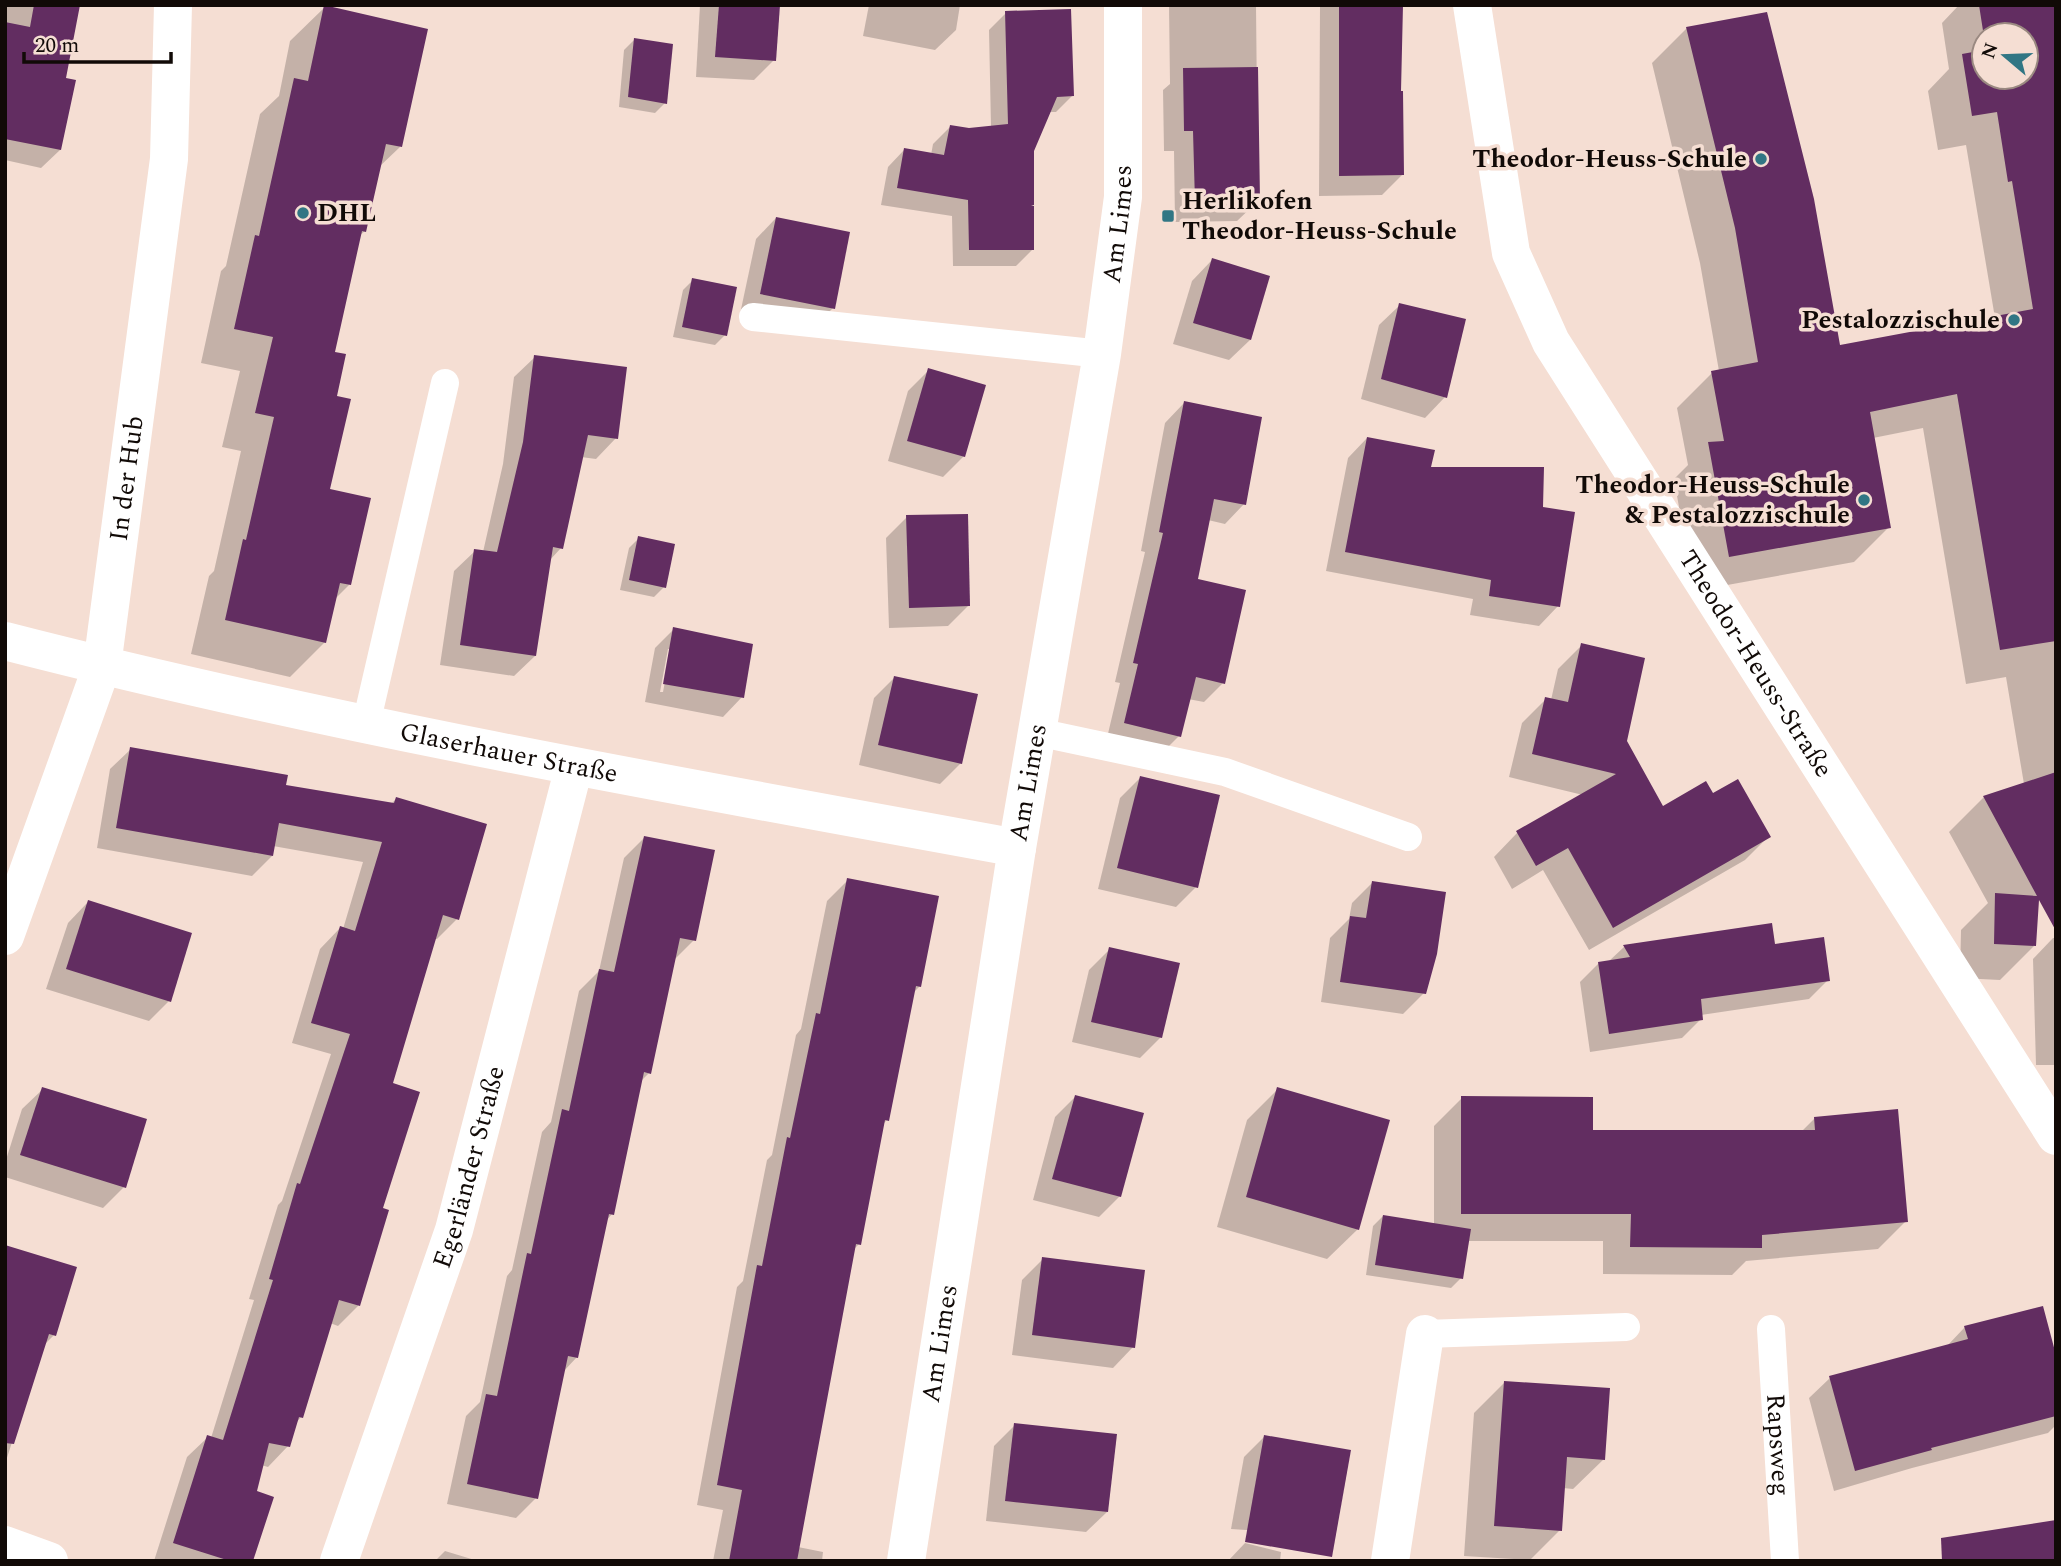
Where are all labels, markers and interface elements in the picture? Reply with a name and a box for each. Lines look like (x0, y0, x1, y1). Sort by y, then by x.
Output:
scale bar (24, 21, 172, 65)
north arrow (1970, 21, 2040, 91)
text: 20 m (35, 30, 79, 62)
text: N (1974, 39, 2007, 63)
place label: Theodor-Heuss-Schule (1472, 139, 1747, 179)
marker: Theodor-Heuss-Schule (1753, 151, 1769, 167)
street label: Am Limes (1092, 165, 1144, 286)
place label: Herlikofen Theodor-Heuss-Schule (1182, 181, 1457, 251)
place label: DHL (317, 193, 376, 233)
marker: DHL (295, 205, 311, 221)
marker: Herlikofen Theodor-Heuss-Schule (1160, 208, 1176, 224)
place label: Pestalozzischule (1801, 300, 2000, 340)
marker: Pestalozzischule (2006, 312, 2022, 328)
street label: In der Hub (99, 413, 155, 544)
place label: Theodor-Heuss-Schule & Pestalozzischule (1575, 465, 1850, 535)
marker: Theodor-Heuss-Schule & Pestalozzischule (1856, 492, 1872, 508)
street label: Theodor-Heuss-Straße (1668, 542, 1843, 786)
street label: Glaserhauer Straße (396, 712, 621, 794)
street label: Am Limes (998, 720, 1058, 845)
street label: Egerländer Straße (422, 1062, 516, 1274)
street label: Am Limes (911, 1282, 969, 1406)
street label: Rapsweg (1755, 1392, 1801, 1497)

